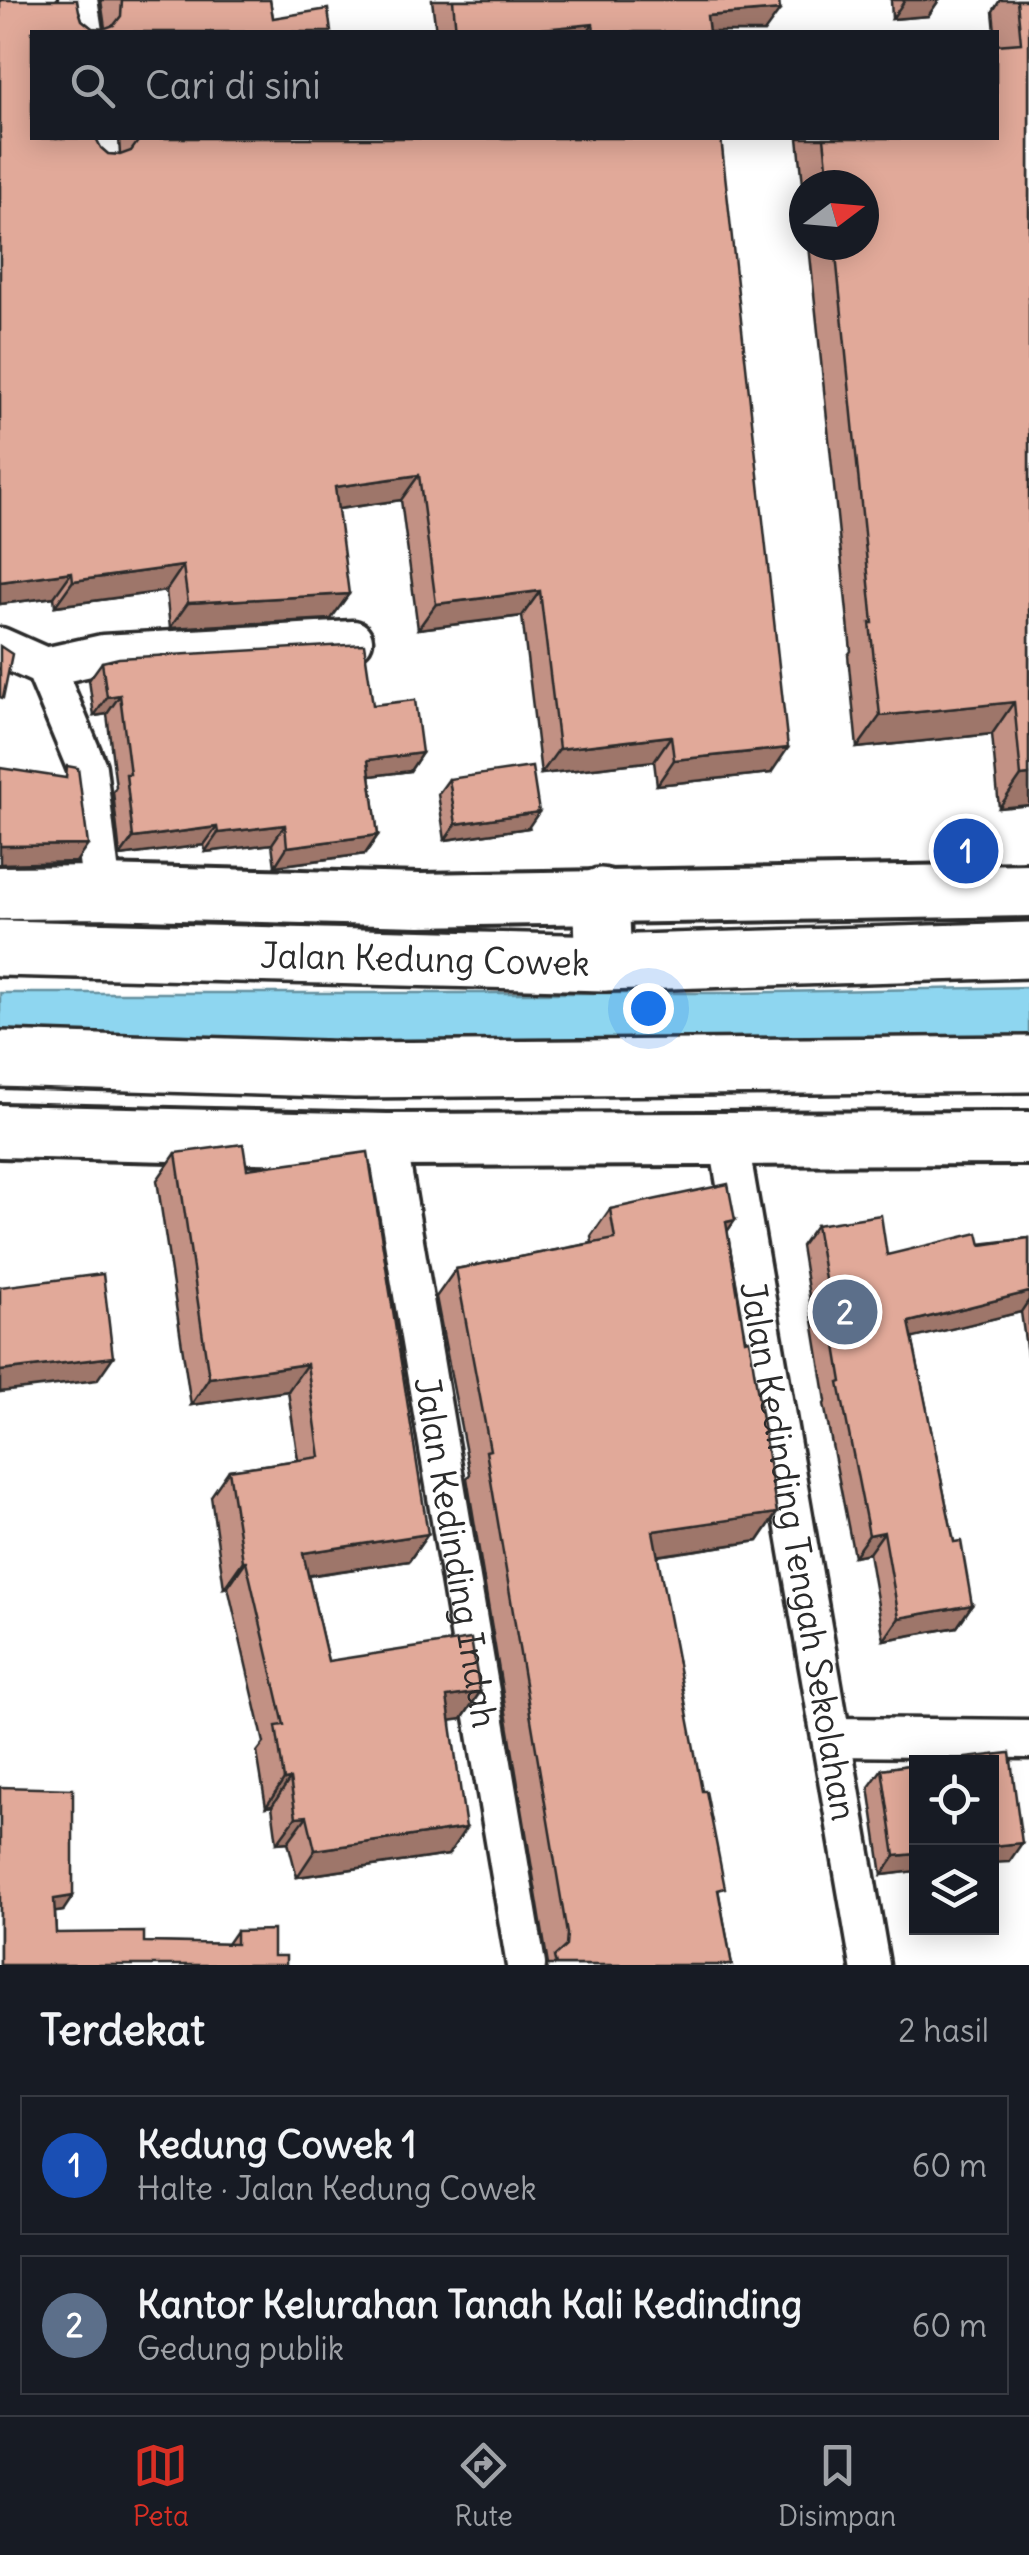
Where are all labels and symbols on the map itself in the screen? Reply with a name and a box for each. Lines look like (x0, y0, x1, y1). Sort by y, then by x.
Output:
north arrow (789, 170, 879, 260)
pin: 1 (934, 814, 998, 888)
street label: Jalan Kedung Cowek (260, 932, 590, 985)
your location (623, 983, 674, 1034)
pin: 2 (812, 1274, 878, 1350)
street label: Jalan Kedinding Tengah Sekolahan (731, 1278, 867, 1824)
street label: Jalan Kedinding Indah (405, 1373, 508, 1731)

